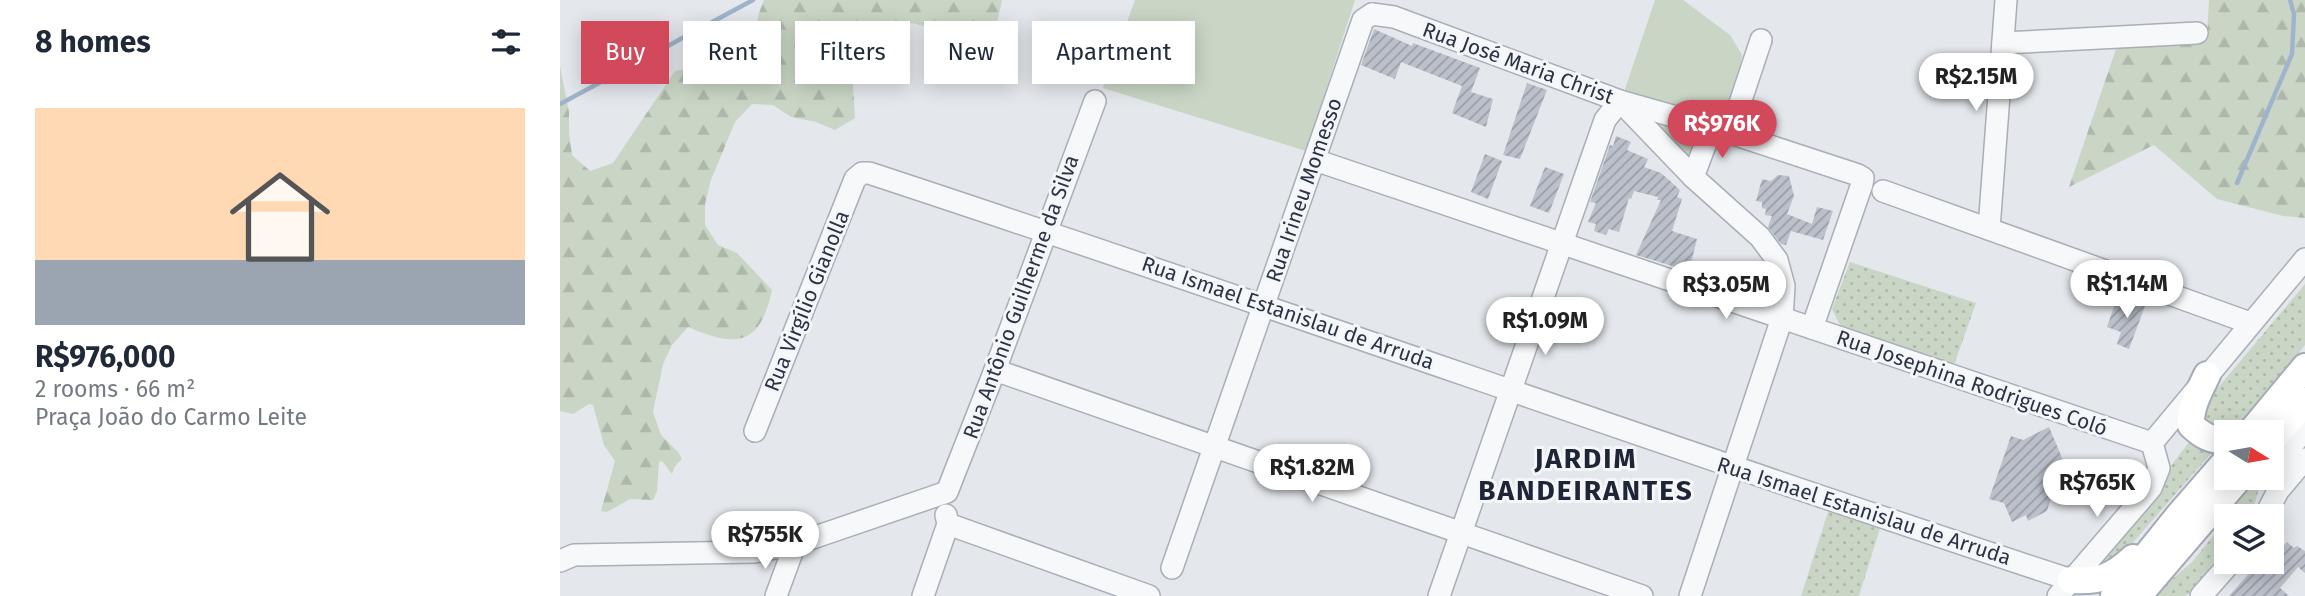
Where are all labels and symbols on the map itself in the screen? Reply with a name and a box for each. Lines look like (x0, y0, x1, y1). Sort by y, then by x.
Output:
street label: Rua José Maria Christ (1419, 16, 1617, 110)
pin: R$2.15M (1911, 54, 2041, 113)
street label: Rua Irineu Momesso (1260, 94, 1348, 286)
pin: R$976K (1665, 100, 1779, 160)
street label: Rua Antônio Guilherme da Silva (957, 151, 1085, 443)
street label: Rua Virgílio Gianolla (759, 207, 855, 395)
street label: Rua Ismael Estanislau de Arruda (1138, 251, 1438, 375)
pin: R$1.14M (2062, 260, 2192, 320)
pin: R$3.05M (1661, 262, 1791, 321)
pin: R$1.09M (1480, 298, 1610, 357)
street label: Rua Josephina Rodrigues Coló (1833, 324, 2111, 442)
north arrow (2214, 420, 2284, 490)
district label: JARDIM BANDEIRANTES (1478, 442, 1694, 507)
pin: R$1.82M (1247, 444, 1377, 504)
street label: Rua Ismael Estanislau de Arruda (1714, 451, 2014, 571)
pin: R$765K (2040, 460, 2154, 519)
pin: R$755K (708, 512, 822, 571)

